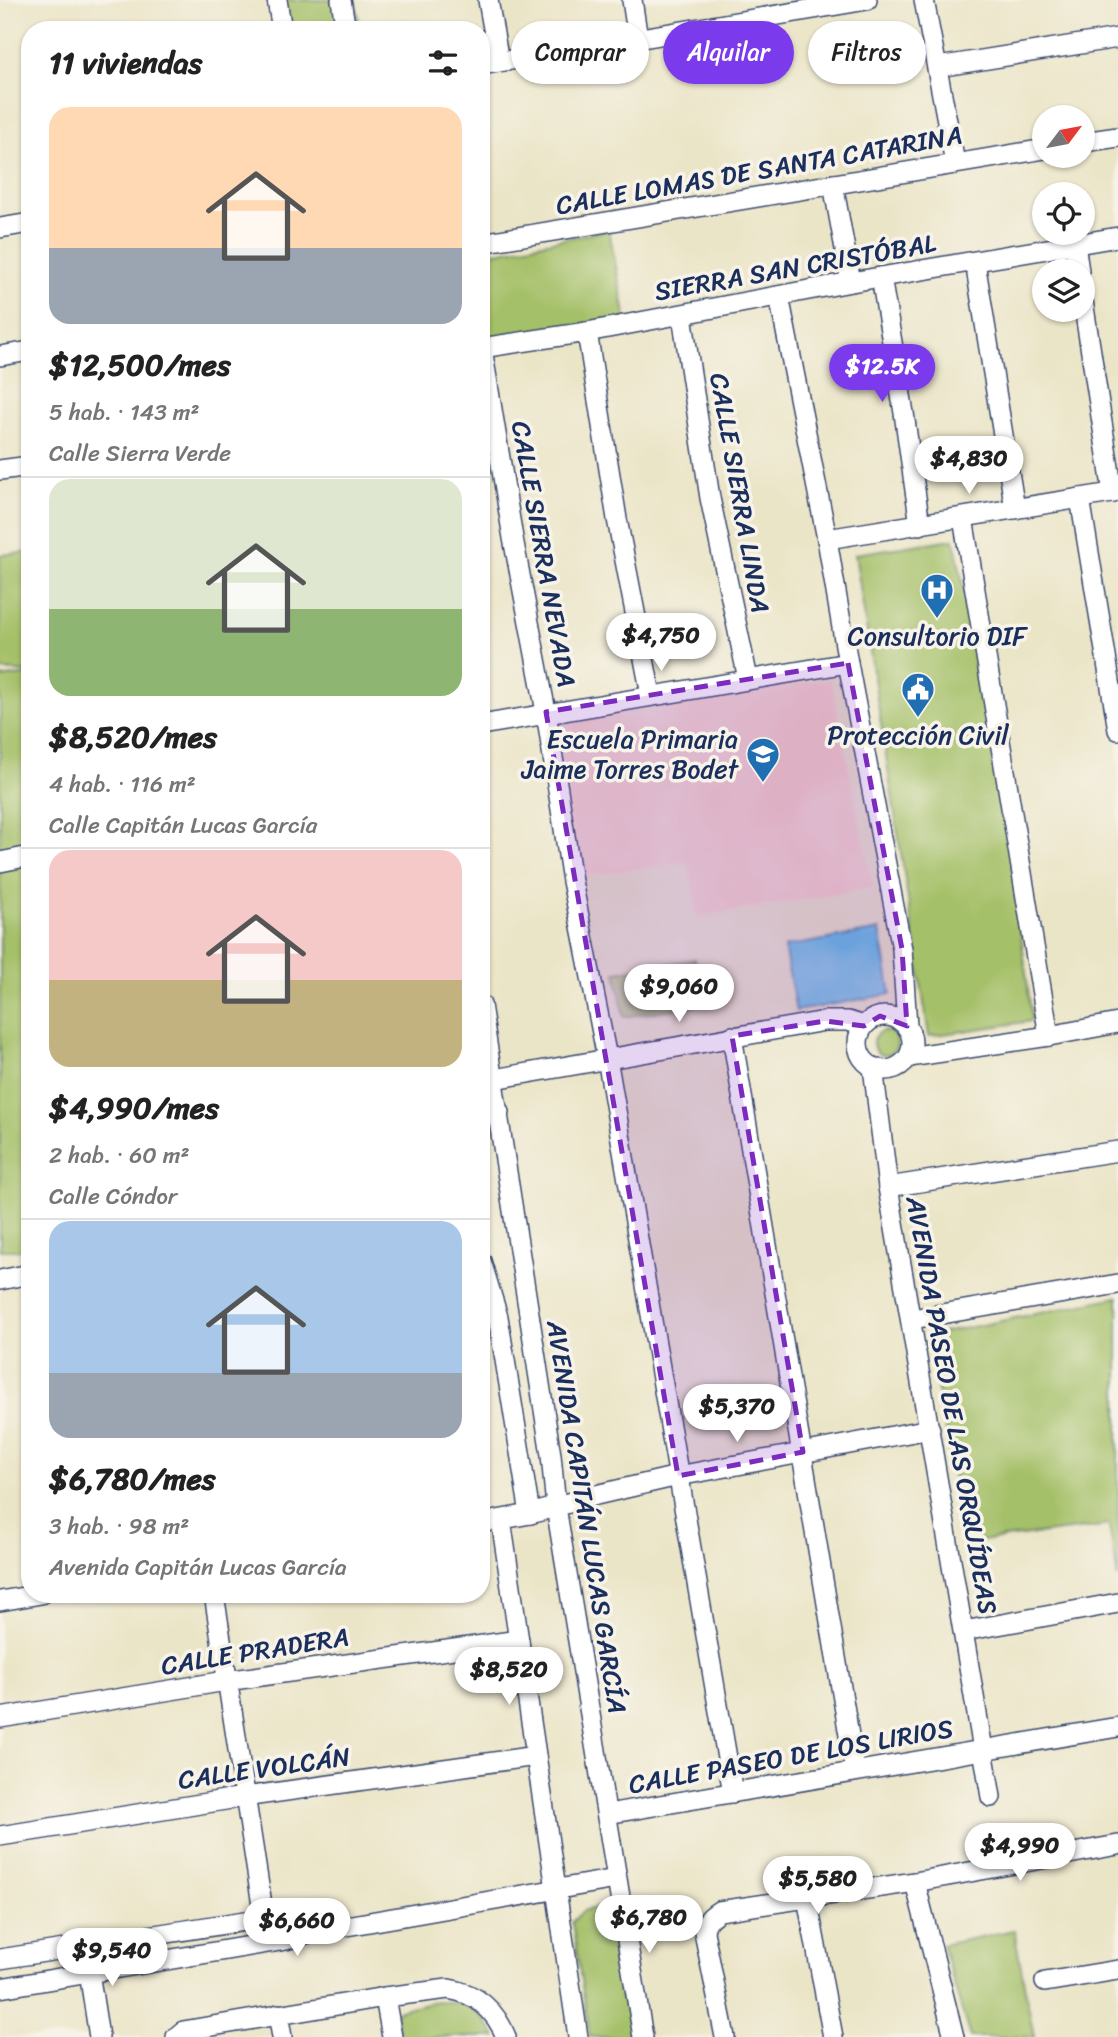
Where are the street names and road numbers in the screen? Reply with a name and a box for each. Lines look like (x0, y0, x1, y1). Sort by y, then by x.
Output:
street label: CALLE LOMAS DE SANTA CATARINA (552, 112, 966, 228)
street label: SIERRA SAN CRISTÓBAL (651, 220, 939, 314)
street label: CALLE SIERRA LINDA (696, 369, 784, 617)
street label: CALLE SIERRA NEVADA (498, 417, 590, 691)
street label: AVENIDA PASEO DE LAS ORQUÍDEAS (892, 1192, 1011, 1618)
street label: AVENIDA CAPITÁN LUCAS GARCÍA (533, 1316, 641, 1717)
street label: CALLE PRADERA (158, 1613, 352, 1689)
street label: CALLE PASEO DE LOS LIRIOS (625, 1705, 957, 1807)
street label: CALLE VOLCÁN (175, 1733, 353, 1803)

